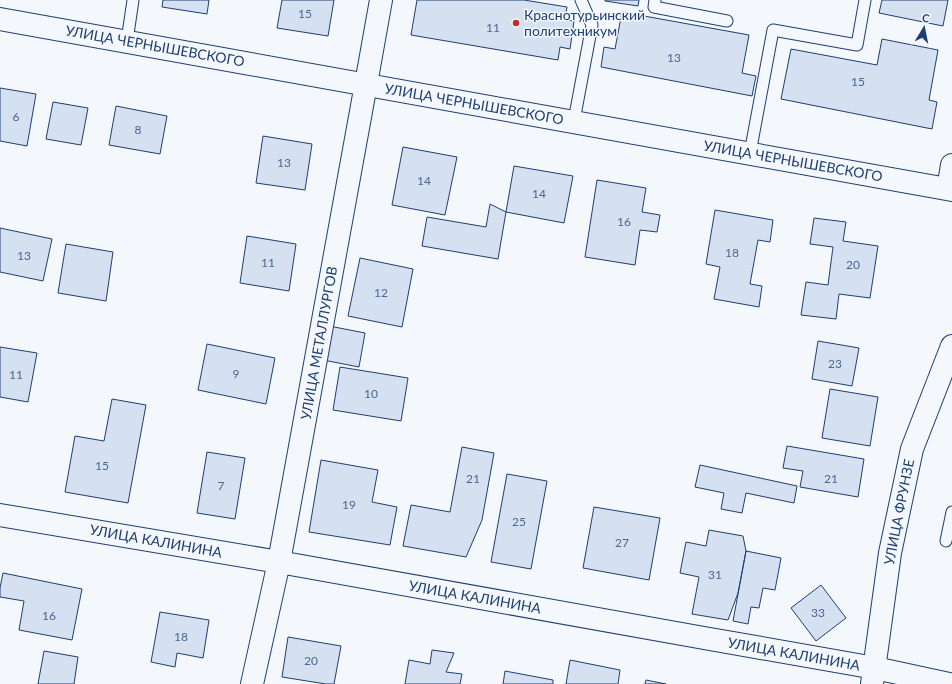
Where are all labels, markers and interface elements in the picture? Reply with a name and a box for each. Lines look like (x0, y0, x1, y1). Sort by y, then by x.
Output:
house number: 15 (298, 6, 312, 21)
place label: Краснотурьинский политехникум (524, 6, 645, 39)
north arrow (904, 8, 944, 48)
text: С (921, 11, 931, 25)
marker: Краснотурьинский политехникум (511, 18, 521, 28)
house number: 11 (486, 20, 500, 35)
street label: УЛИЦА ЧЕРНЫШЕВСКОГО (64, 21, 246, 70)
house number: 13 (667, 50, 681, 65)
house number: 15 (851, 74, 865, 89)
street label: УЛИЦА ЧЕРНЫШЕВСКОГО (383, 79, 565, 128)
house number: 6 (13, 109, 20, 124)
house number: 8 (135, 122, 142, 137)
street label: УЛИЦА ЧЕРНЫШЕВСКОГО (702, 136, 884, 185)
house number: 13 (277, 155, 291, 170)
house number: 14 (417, 173, 431, 188)
house number: 14 (532, 186, 546, 201)
house number: 16 (617, 214, 631, 229)
house number: 18 (725, 245, 739, 260)
house number: 13 (17, 248, 31, 263)
house number: 11 (261, 255, 275, 270)
house number: 20 (846, 257, 860, 272)
street label: УЛИЦА МЕТАЛЛУРГОВ (297, 265, 340, 421)
house number: 12 (374, 285, 388, 300)
house number: 23 (828, 356, 842, 371)
house number: 9 (233, 366, 240, 381)
house number: 11 (9, 367, 23, 382)
house number: 10 (364, 386, 378, 401)
street label: УЛИЦА ФРУНЗЕ (880, 457, 917, 566)
house number: 15 (95, 458, 109, 473)
house number: 21 (466, 471, 480, 486)
house number: 21 (824, 471, 838, 486)
house number: 7 (218, 478, 225, 493)
house number: 19 (342, 497, 356, 512)
house number: 25 (512, 514, 526, 529)
street label: УЛИЦА КАЛИНИНА (89, 520, 224, 561)
house number: 27 (615, 535, 629, 550)
house number: 31 (708, 567, 722, 582)
street label: УЛИЦА КАЛИНИНА (408, 576, 543, 617)
house number: 33 (811, 605, 825, 620)
house number: 16 (42, 608, 56, 623)
house number: 18 (174, 629, 188, 644)
street label: УЛИЦА КАЛИНИНА (727, 633, 862, 674)
house number: 20 (304, 653, 318, 668)

